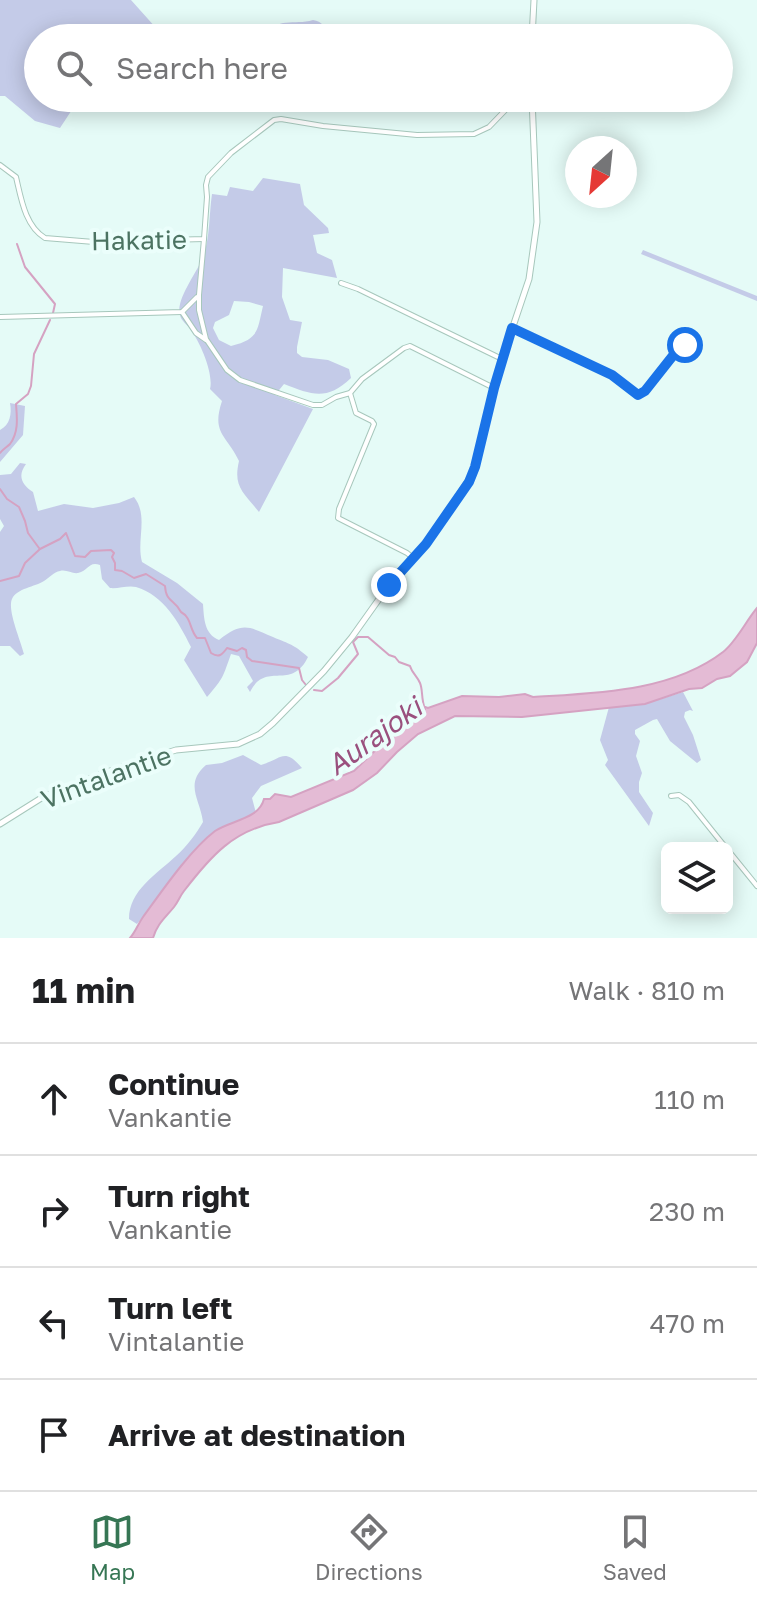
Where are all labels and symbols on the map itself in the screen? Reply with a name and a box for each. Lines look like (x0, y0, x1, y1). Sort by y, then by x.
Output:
north arrow (565, 136, 637, 208)
street label: Hakatie (91, 224, 187, 256)
route start (667, 327, 703, 363)
route end (371, 567, 407, 603)
water label: Aurajoki (320, 688, 431, 781)
street label: Vintalantie (37, 739, 175, 815)

